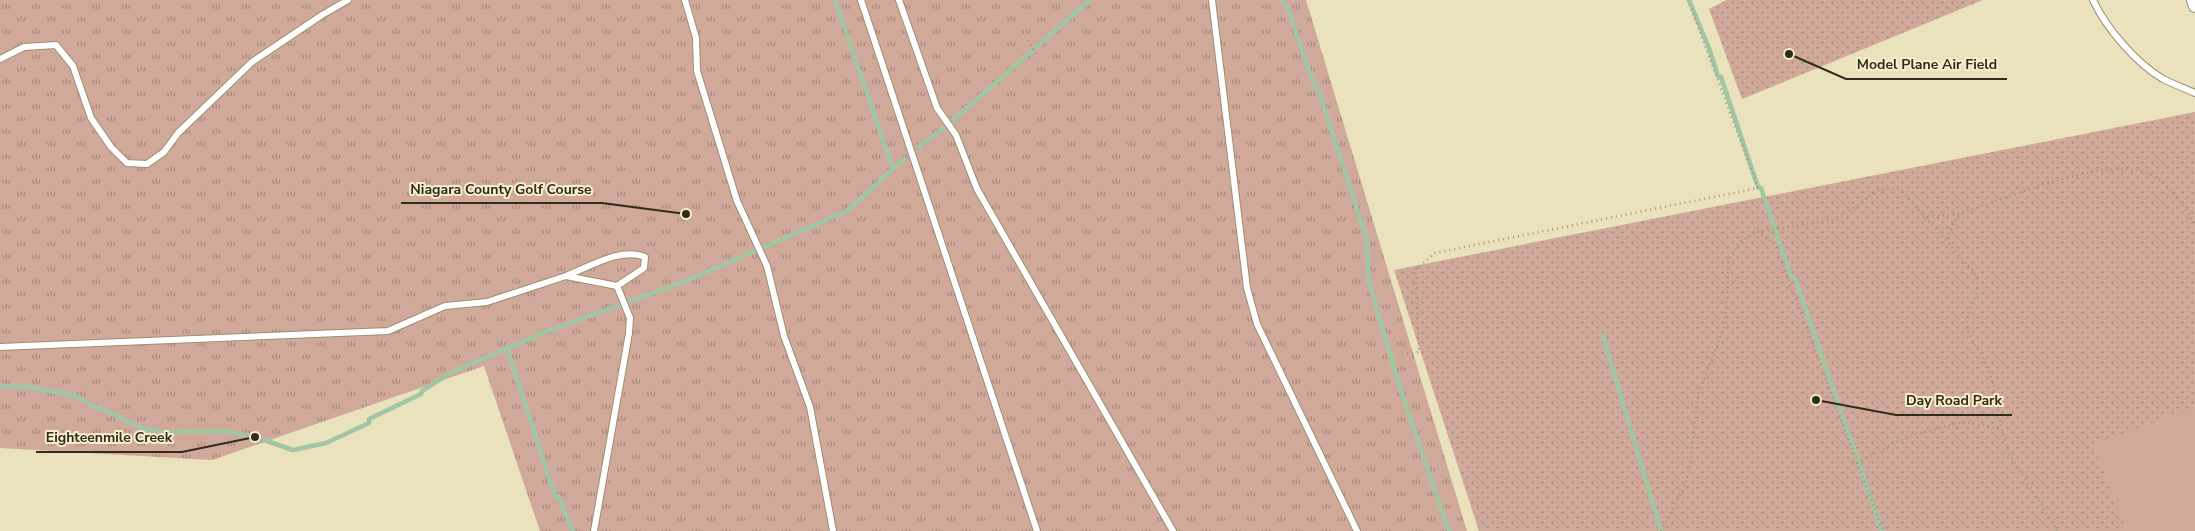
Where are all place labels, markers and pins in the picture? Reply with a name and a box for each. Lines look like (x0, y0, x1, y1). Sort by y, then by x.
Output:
callout: Model Plane Air Field (1846, 50, 2007, 79)
callout: Niagara County Golf Course (401, 174, 602, 203)
callout: Day Road Park (1896, 386, 2012, 415)
callout: Eighteenmile Creek (36, 423, 182, 452)

